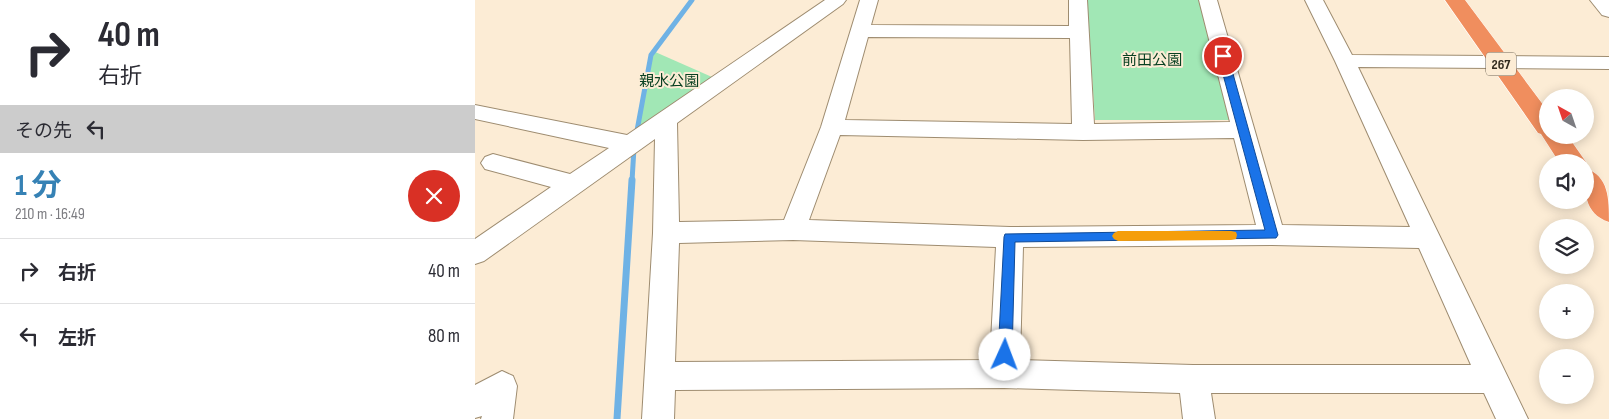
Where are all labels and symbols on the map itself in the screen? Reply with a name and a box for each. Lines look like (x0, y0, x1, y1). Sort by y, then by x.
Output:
pin (1202, 35, 1244, 77)
park label: 前田公園 (1122, 51, 1182, 70)
road number: 267 (1486, 52, 1516, 76)
park label: 親水公園 (639, 72, 699, 91)
north arrow (1539, 89, 1594, 144)
position arrow (978, 328, 1030, 380)

